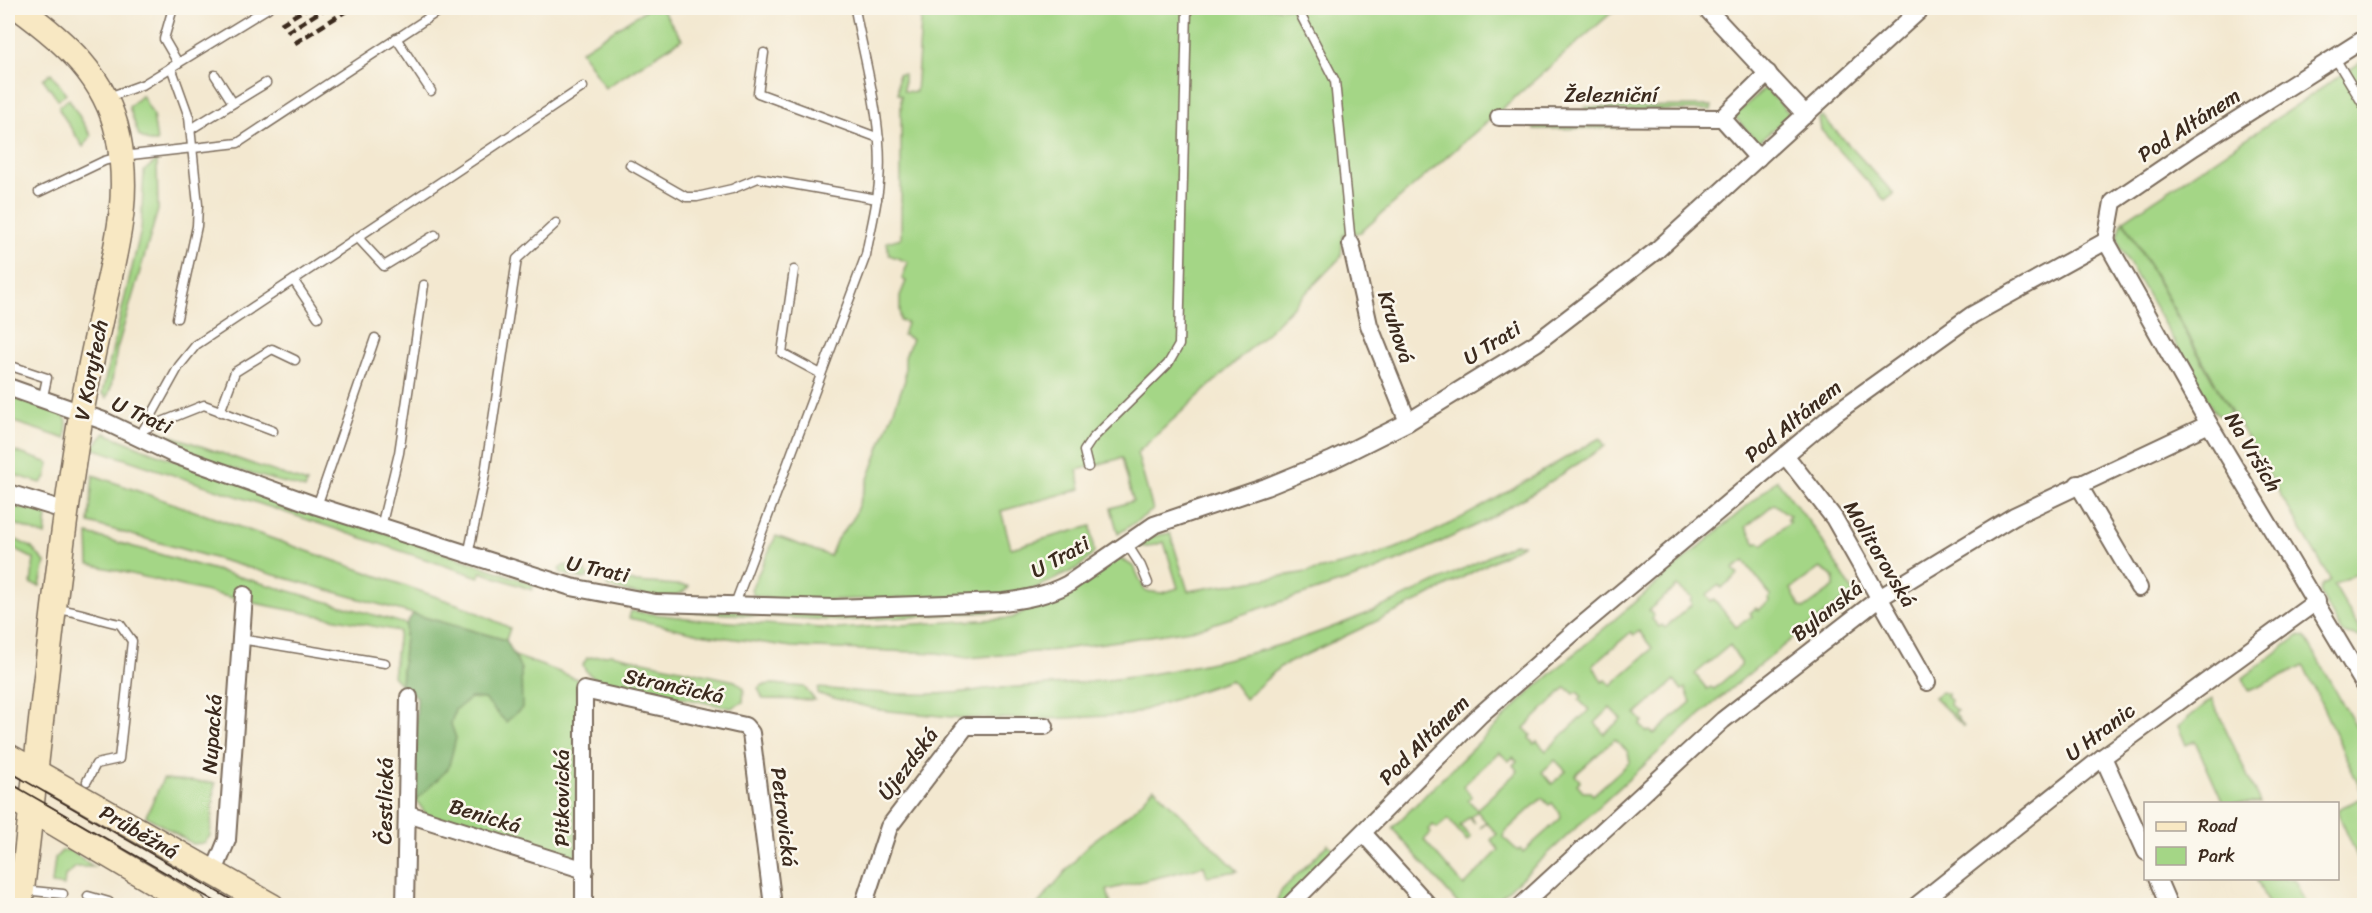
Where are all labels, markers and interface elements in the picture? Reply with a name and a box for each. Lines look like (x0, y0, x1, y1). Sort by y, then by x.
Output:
street label: Železniční (1564, 76, 1660, 114)
street label: Pod Altánem (2130, 77, 2248, 173)
street label: Kruhová (1366, 286, 1426, 369)
street label: U Trati (1455, 309, 1530, 376)
street label: V Korytech (63, 316, 119, 424)
street label: Pod Altánem (1736, 369, 1850, 473)
street label: U Trati (105, 385, 180, 446)
street label: Na Vrších (2214, 404, 2292, 500)
street label: Molitorovská (1833, 493, 1927, 615)
street label: U Trati (1023, 524, 1098, 589)
street label: U Trati (563, 544, 634, 594)
street label: Bylanská (1782, 570, 1872, 652)
street label: Strančická (620, 657, 728, 715)
street label: Pod Altánem (1369, 685, 1479, 795)
street label: U Hranic (2056, 692, 2144, 772)
street label: Nupacká (190, 693, 234, 775)
street label: Újezdská (868, 719, 949, 809)
street label: Pitkovická (543, 749, 581, 847)
street label: Čestlická (365, 757, 405, 845)
street label: Petrovická (759, 765, 809, 869)
street label: Benická (444, 787, 526, 845)
street label: Průběžná (92, 794, 186, 870)
legend (2144, 802, 2339, 880)
text: Road (2198, 810, 2238, 842)
text: Park (2198, 840, 2235, 872)

